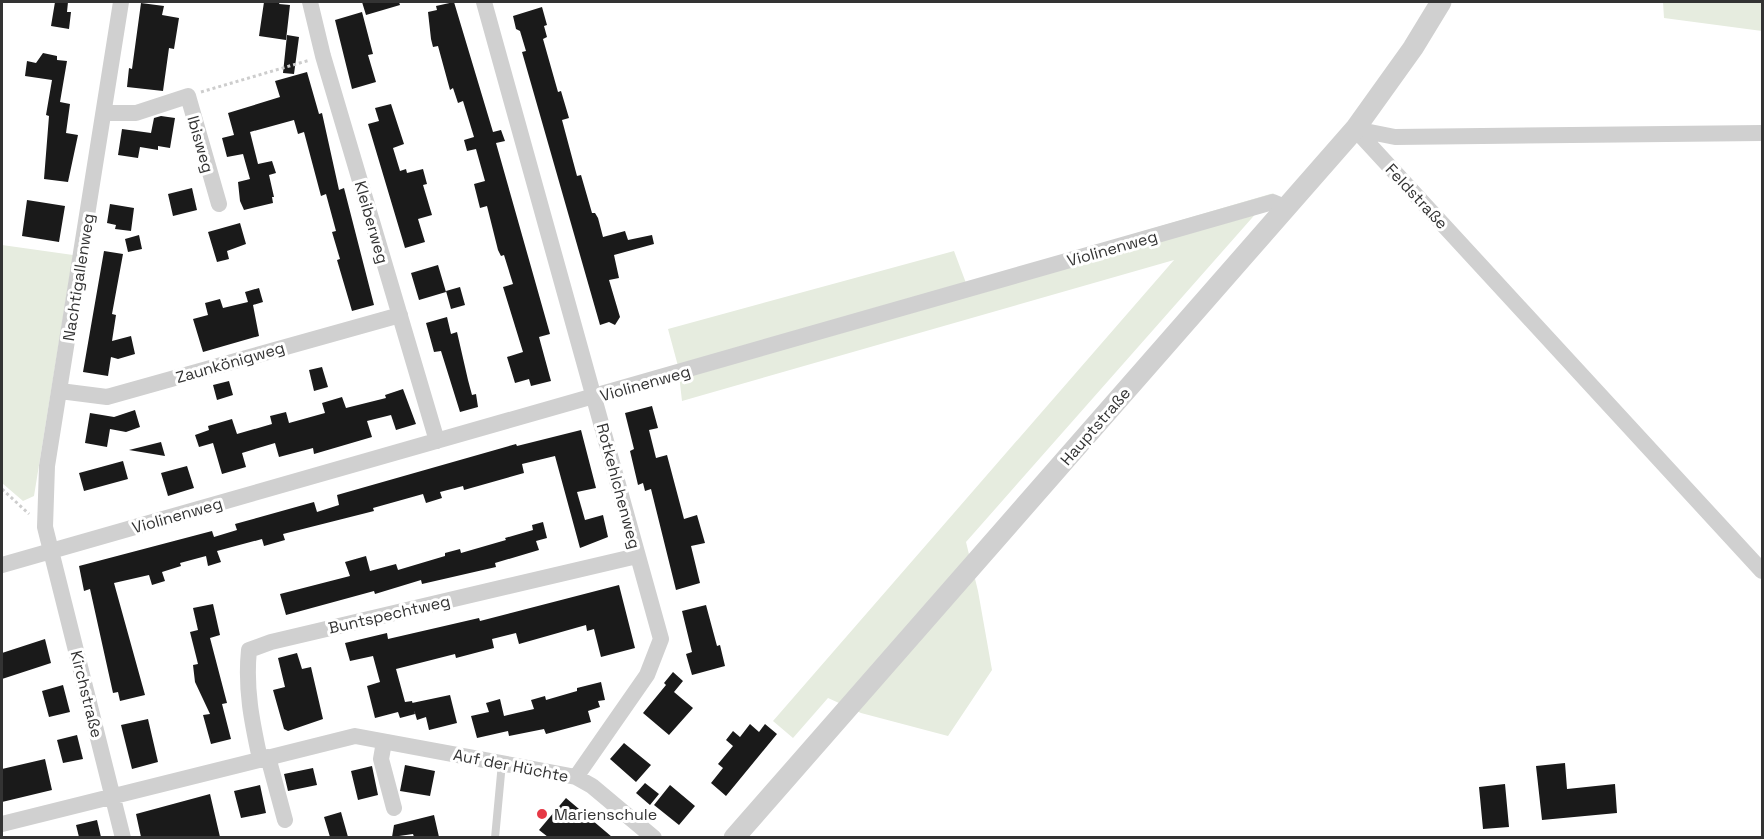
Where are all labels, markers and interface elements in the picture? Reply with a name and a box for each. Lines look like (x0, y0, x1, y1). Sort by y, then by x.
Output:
street label: Ibisweg (182, 113, 219, 175)
street label: Feldstraße (1381, 159, 1452, 234)
street label: Kleiberweg (350, 178, 393, 266)
street label: Nachtigallenweg (58, 212, 99, 342)
street label: Violinenweg (1065, 226, 1160, 271)
street label: Zaunkönigweg (173, 337, 287, 388)
street label: Violinenweg (598, 361, 693, 406)
street label: Hauptstraße (1056, 383, 1135, 470)
street label: Rotkehlchenweg (592, 421, 645, 551)
street label: Violinenweg (130, 493, 225, 538)
street label: Buntspechtweg (326, 590, 452, 639)
street label: Kirchstraße (66, 648, 107, 740)
street label: Auf der Hüchte (451, 744, 570, 787)
place label: Marienschule (554, 804, 657, 825)
marker: Marienschule (535, 807, 549, 821)

